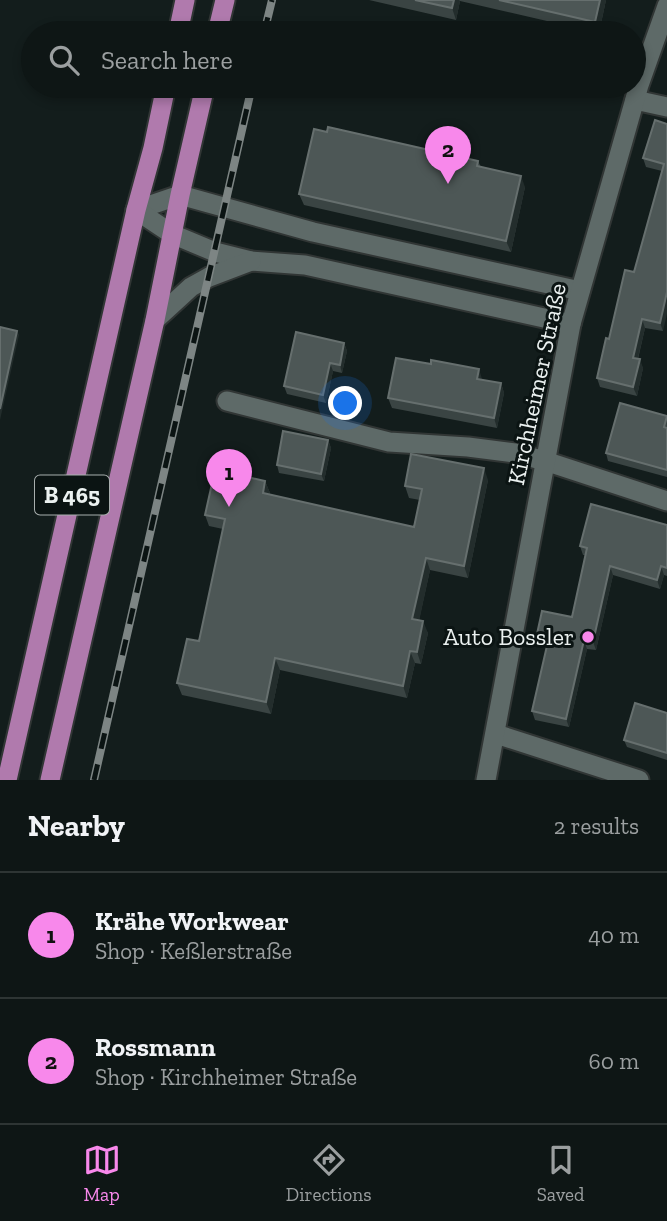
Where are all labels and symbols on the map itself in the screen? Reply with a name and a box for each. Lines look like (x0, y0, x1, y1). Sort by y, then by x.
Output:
pin: 2 (425, 126, 471, 184)
street label: Kirchheimer Straße (501, 280, 572, 487)
your location (328, 386, 362, 420)
pin: 1 (206, 449, 252, 507)
road number: B 465 (35, 475, 109, 514)
place label: Auto Bossler (443, 622, 574, 651)
marker: Auto Bossler (580, 629, 596, 645)

